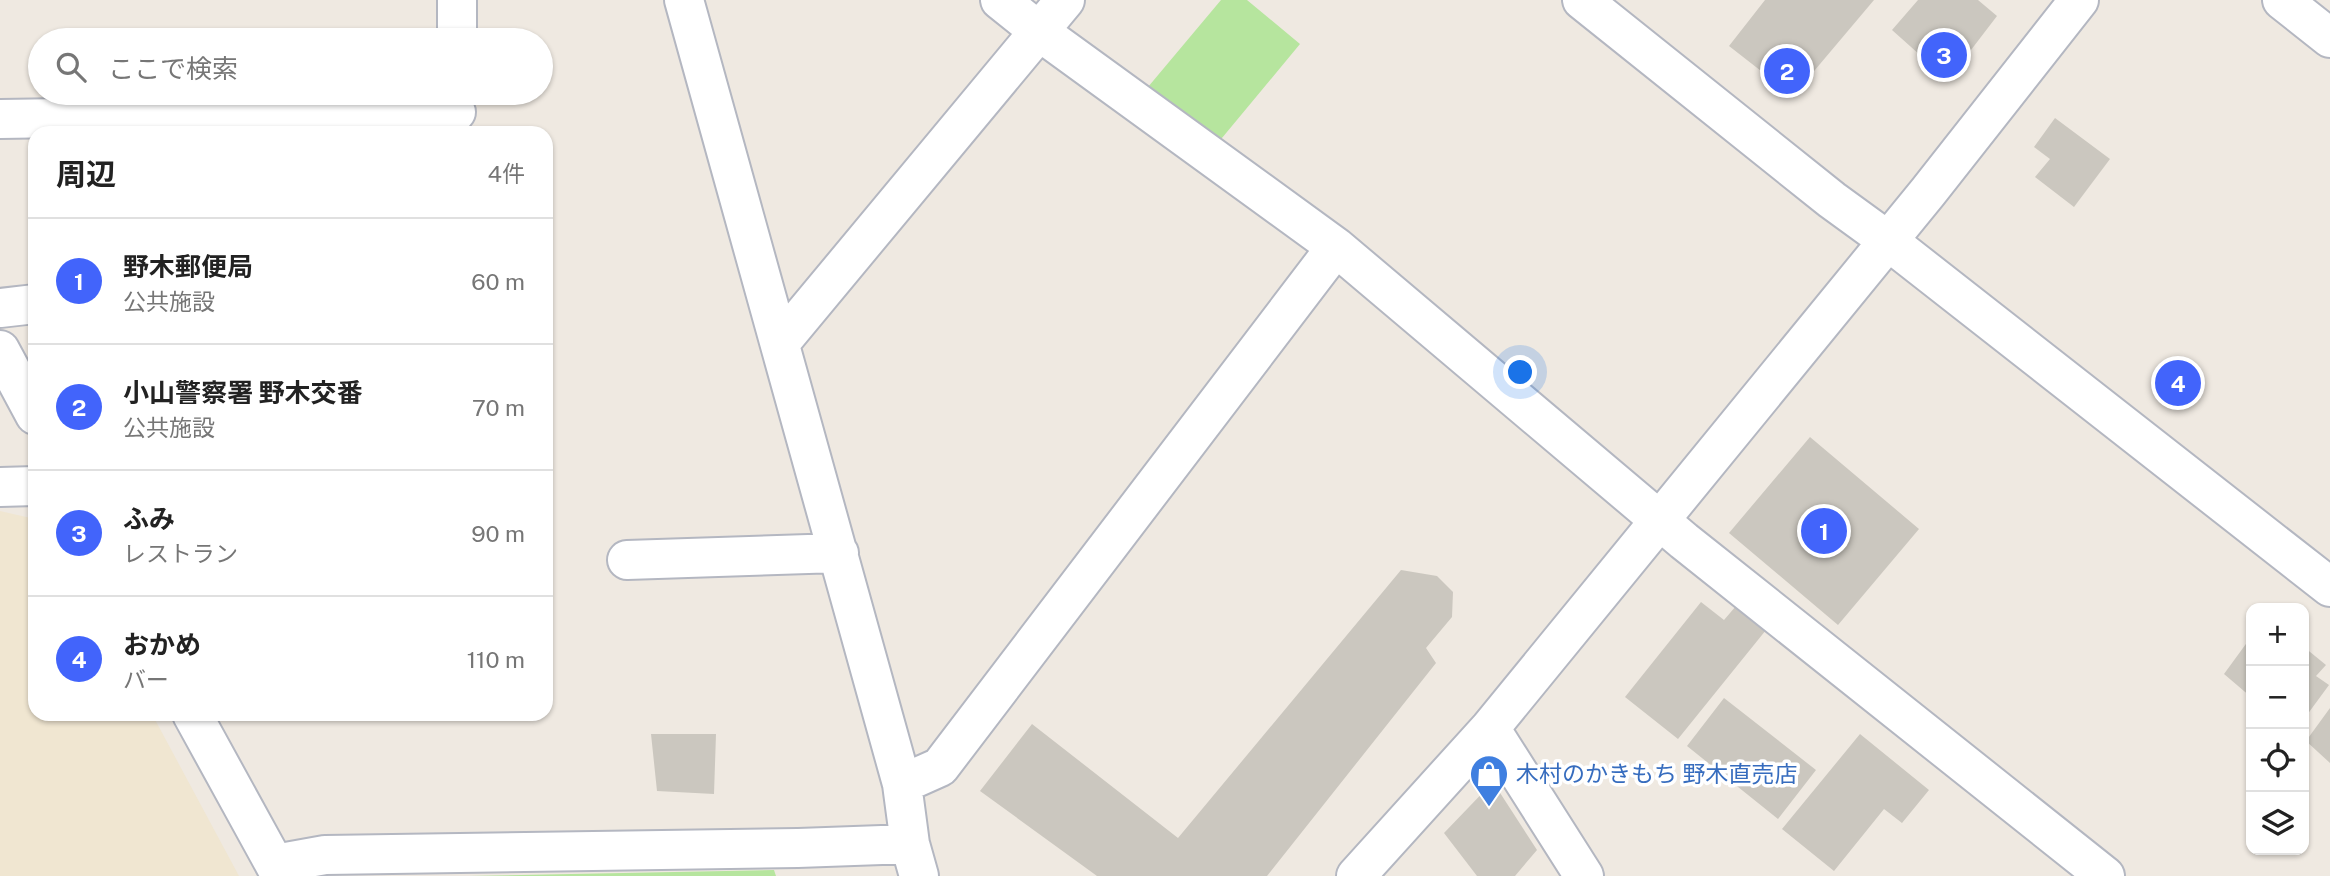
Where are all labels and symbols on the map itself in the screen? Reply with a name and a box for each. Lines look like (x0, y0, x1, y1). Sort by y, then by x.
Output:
pin: 3 (1921, 29, 1967, 81)
pin: 2 (1764, 45, 1810, 97)
your location (1503, 355, 1537, 389)
pin: 4 (2155, 357, 2201, 409)
pin: 1 (1801, 505, 1847, 557)
shop icon: 木村のかきもち 野木直売店 (1468, 753, 1510, 808)
place label: 木村のかきもち 野木直売店 (1516, 760, 1798, 787)

